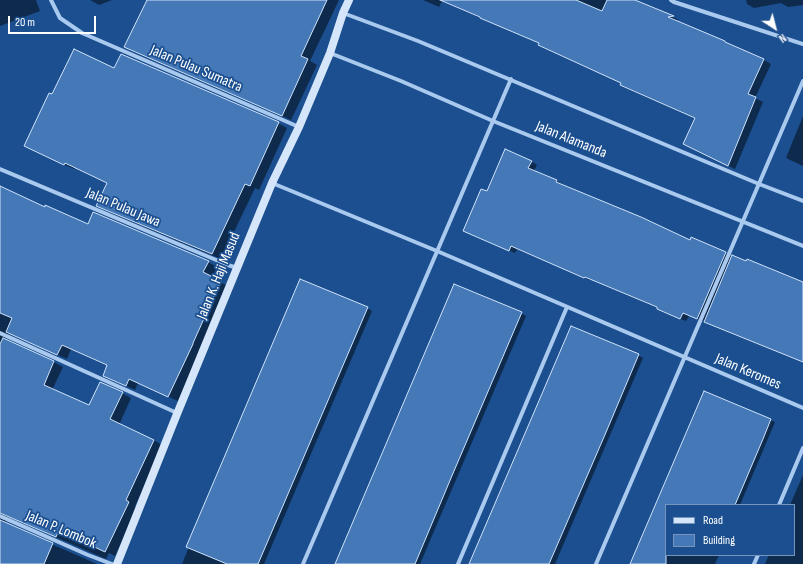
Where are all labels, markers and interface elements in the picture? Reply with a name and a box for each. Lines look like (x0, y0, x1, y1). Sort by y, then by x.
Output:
scale bar (10, 8, 98, 34)
north arrow (755, 8, 795, 48)
text: 20 m (15, 15, 35, 30)
text: N (776, 31, 789, 45)
street label: Jalan Pulau Sumatra (147, 41, 245, 97)
street label: Jalan Alamanda (533, 118, 609, 162)
street label: Jalan Pulau Jawa (83, 184, 163, 232)
street label: Jalan K. Haji Masud (193, 230, 245, 322)
street label: Jalan Keromes (712, 350, 784, 394)
legend (665, 504, 795, 556)
street label: Jalan P. Lombok (23, 507, 99, 553)
text: Road (703, 513, 723, 528)
text: Building (703, 533, 735, 548)

